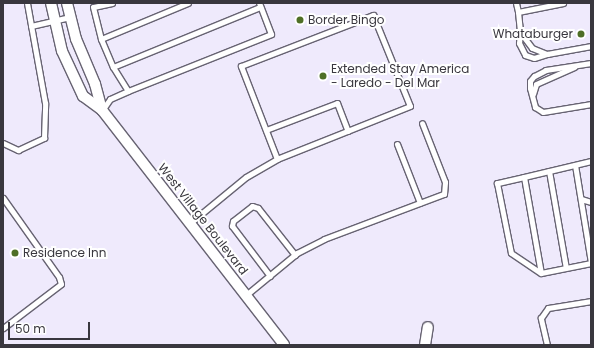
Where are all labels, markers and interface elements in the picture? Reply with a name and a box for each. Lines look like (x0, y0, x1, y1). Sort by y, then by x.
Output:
place label: Border Bingo (308, 13, 385, 27)
marker: Border Bingo (295, 15, 305, 25)
place label: Whataburger (493, 27, 573, 41)
marker: Whataburger (576, 29, 586, 39)
place label: Extended Stay America - Laredo - Del Mar (331, 62, 469, 90)
marker: Extended Stay America - Laredo - Del Mar (318, 71, 328, 81)
street label: West Village Boulevard (155, 160, 251, 278)
place label: Residence Inn (23, 246, 106, 260)
marker: Residence Inn (10, 248, 20, 258)
scale bar (10, 314, 92, 340)
text: 50 m (15, 320, 46, 337)

